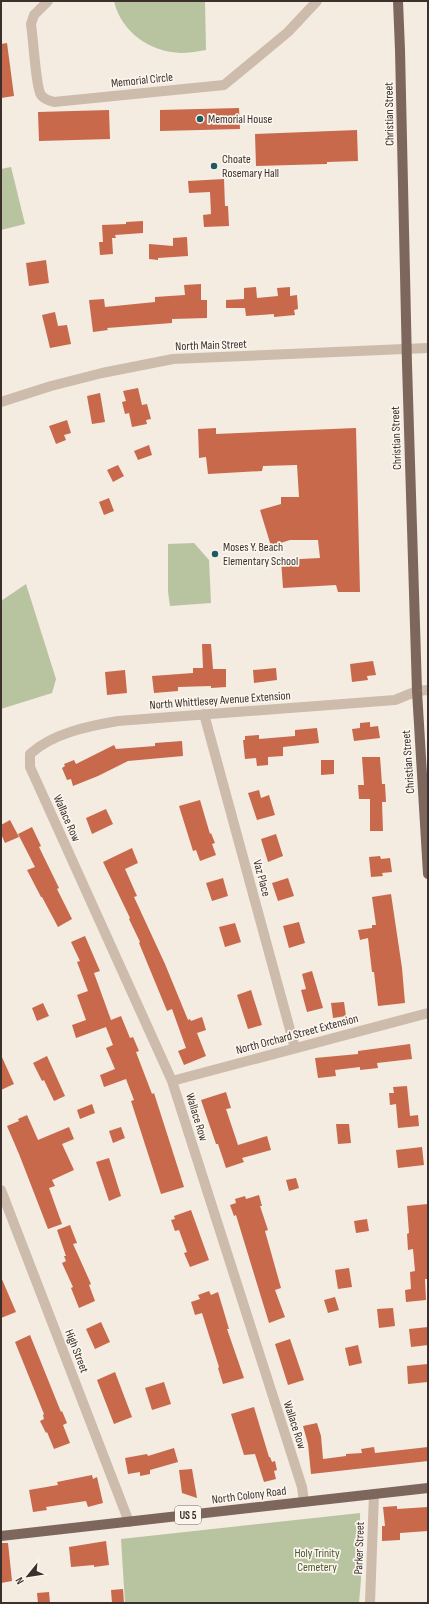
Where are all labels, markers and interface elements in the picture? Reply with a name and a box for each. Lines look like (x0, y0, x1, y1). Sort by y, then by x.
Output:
street label: Memorial Circle (110, 70, 174, 91)
street label: Christian Street (381, 82, 398, 146)
place label: Memorial House (208, 112, 272, 127)
marker: Memorial House (195, 114, 205, 124)
place label: Choate Rosemary Hall (222, 152, 279, 181)
marker: Choate Rosemary Hall (209, 161, 219, 171)
street label: North Main Street (175, 337, 247, 354)
street label: Christian Street (388, 405, 405, 470)
place label: Moses Y. Beach Elementary School (223, 540, 298, 569)
marker: Moses Y. Beach Elementary School (210, 549, 220, 559)
street label: North Whittlesey Avenue Extension (149, 688, 291, 713)
street label: Christian Street (399, 729, 418, 794)
street label: Wallace Row (50, 792, 84, 844)
street label: Vaz Place (249, 858, 274, 898)
street label: North Orchard Street Extension (234, 1011, 360, 1058)
street label: Wallace Row (182, 1091, 211, 1143)
street label: High Street (61, 1327, 92, 1375)
street label: Wallace Row (280, 1399, 309, 1451)
street label: North Colony Road (211, 1483, 287, 1508)
road number: US 5 (175, 1506, 201, 1524)
street label: Parker Street (351, 1521, 368, 1575)
park label: Holy Trinity Cemetery (294, 1546, 340, 1575)
north arrow (8, 1556, 48, 1596)
text: N (13, 1575, 27, 1587)

